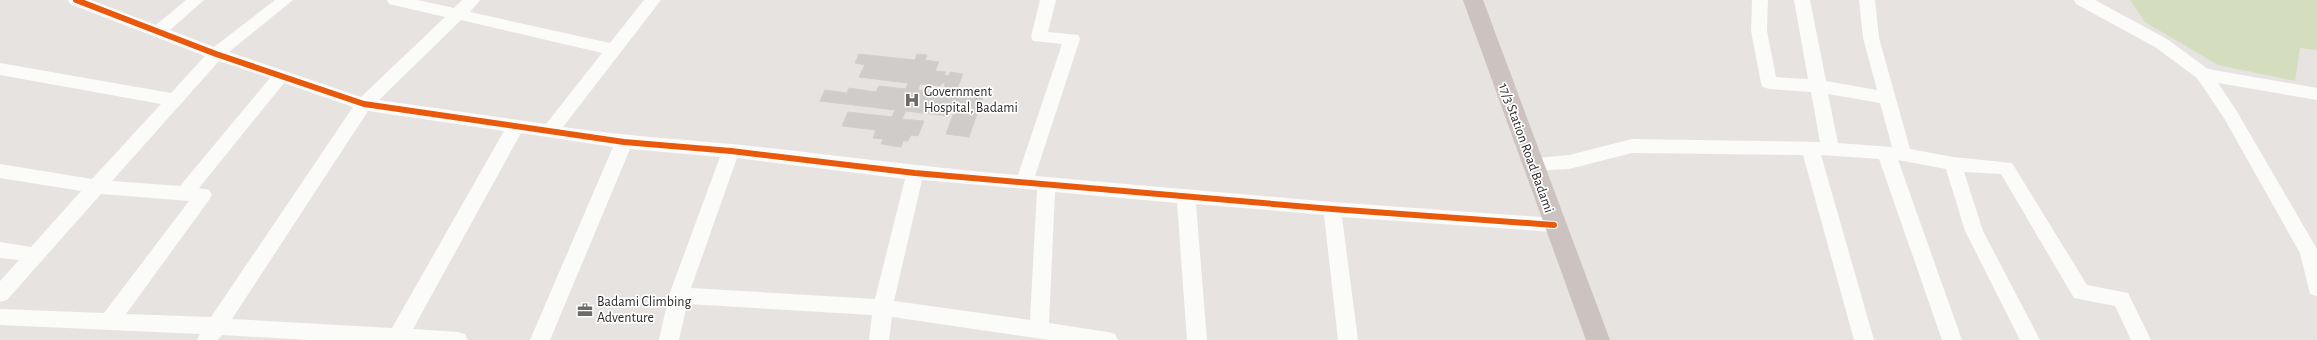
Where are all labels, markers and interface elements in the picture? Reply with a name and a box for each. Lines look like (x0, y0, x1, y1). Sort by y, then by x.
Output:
street label: 17/3 Station Road Badami (1496, 81, 1556, 215)
place label: Government Hospital, Badami (924, 85, 1018, 115)
hospital icon: Government Hospital, Badami (903, 91, 921, 109)
place label: Badami Climbing Adventure (597, 295, 692, 325)
office icon: Badami Climbing Adventure (576, 301, 594, 319)

